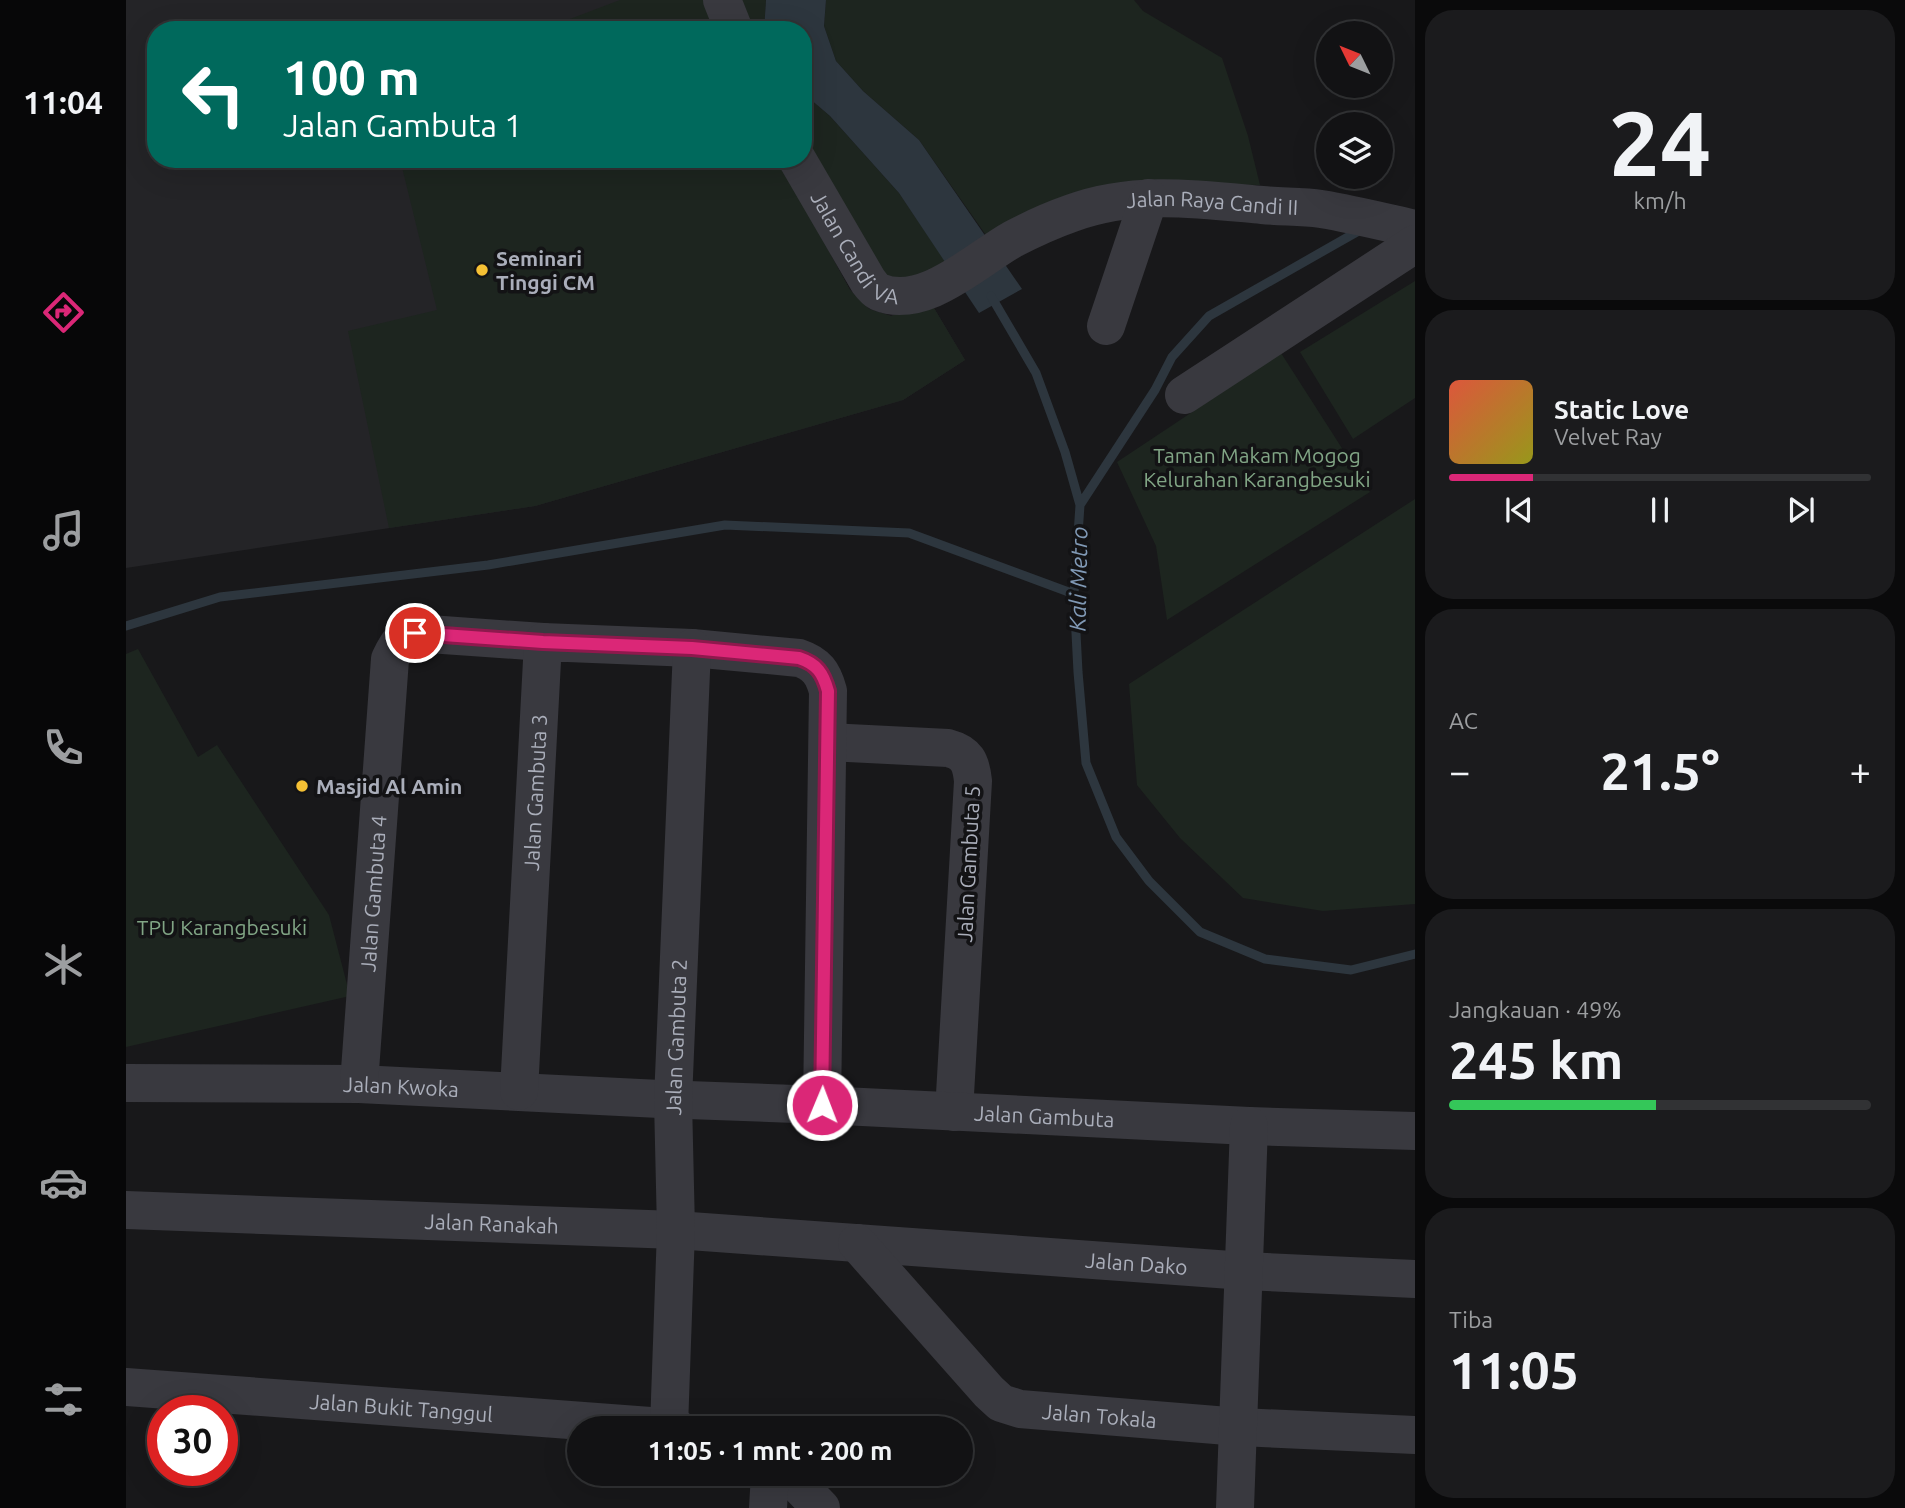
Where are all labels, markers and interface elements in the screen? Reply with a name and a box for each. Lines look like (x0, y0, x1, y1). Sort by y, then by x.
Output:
north arrow (1316, 21, 1393, 98)
map controls (1316, 21, 1393, 189)
icon: left (168, 49, 259, 140)
text: 100 m (283, 49, 420, 104)
text: 11:04 (23, 84, 103, 120)
text: 24 (1609, 91, 1711, 193)
text: Jalan Gambuta 1 (283, 107, 522, 143)
button: layers (1316, 112, 1393, 189)
street label: Jalan Raya Candi II (1125, 186, 1299, 219)
street label: Jalan Candi VA (806, 187, 901, 308)
text: km/h (1633, 188, 1687, 213)
place label: Seminari Tinggi CM (496, 246, 595, 294)
marker: Seminari Tinggi CM (474, 262, 490, 278)
icon: directions (39, 288, 88, 337)
text: Static Love (1554, 395, 1689, 424)
text: Velvet Ray (1554, 424, 1662, 449)
park label: Taman Makam Mogog Kelurahan Karangbesuki (1144, 443, 1370, 491)
icon: previous (1500, 491, 1538, 529)
icon: pause (1641, 491, 1679, 529)
icon: next (1782, 491, 1820, 529)
icon: music (39, 506, 88, 555)
water label: Kali Metro (1065, 526, 1091, 632)
pin (385, 603, 445, 663)
icon: arrive (396, 614, 434, 652)
text: AC (1449, 708, 1478, 733)
street label: Jalan Gambuta 3 (519, 713, 551, 872)
icon: phone (39, 723, 88, 772)
text: 21.5° (1600, 742, 1720, 800)
text: − (1449, 750, 1470, 792)
text: + (1850, 750, 1871, 792)
place label: Masjid Al Amin (316, 774, 462, 798)
marker: Masjid Al Amin (294, 778, 310, 794)
street label: Jalan Gambuta 5 (952, 785, 984, 943)
street label: Jalan Gambuta 4 (355, 814, 391, 973)
park label: TPU Karangbesuki (137, 915, 307, 939)
icon: climate (39, 940, 88, 989)
street label: Jalan Gambuta 2 (661, 958, 691, 1116)
text: Jangkauan · 49% (1449, 997, 1621, 1022)
text: 245 km (1449, 1031, 1623, 1089)
position arrow (785, 1068, 859, 1142)
street label: Jalan Kwoka (343, 1072, 460, 1101)
street label: Jalan Gambuta (974, 1100, 1115, 1131)
icon: car (39, 1158, 88, 1207)
street label: Jalan Ranakah (424, 1209, 559, 1238)
street label: Jalan Dako (1085, 1248, 1188, 1279)
text: Tiba (1449, 1307, 1493, 1332)
text: 11:05 (1449, 1341, 1579, 1399)
icon: filters (39, 1375, 88, 1424)
street label: Jalan Bukit Tanggul (309, 1389, 494, 1426)
speed limit sign: 30 (147, 1395, 238, 1486)
street label: Jalan Tokala (1041, 1399, 1158, 1432)
text: 11:05 · 1 mnt · 200 m (648, 1436, 892, 1465)

